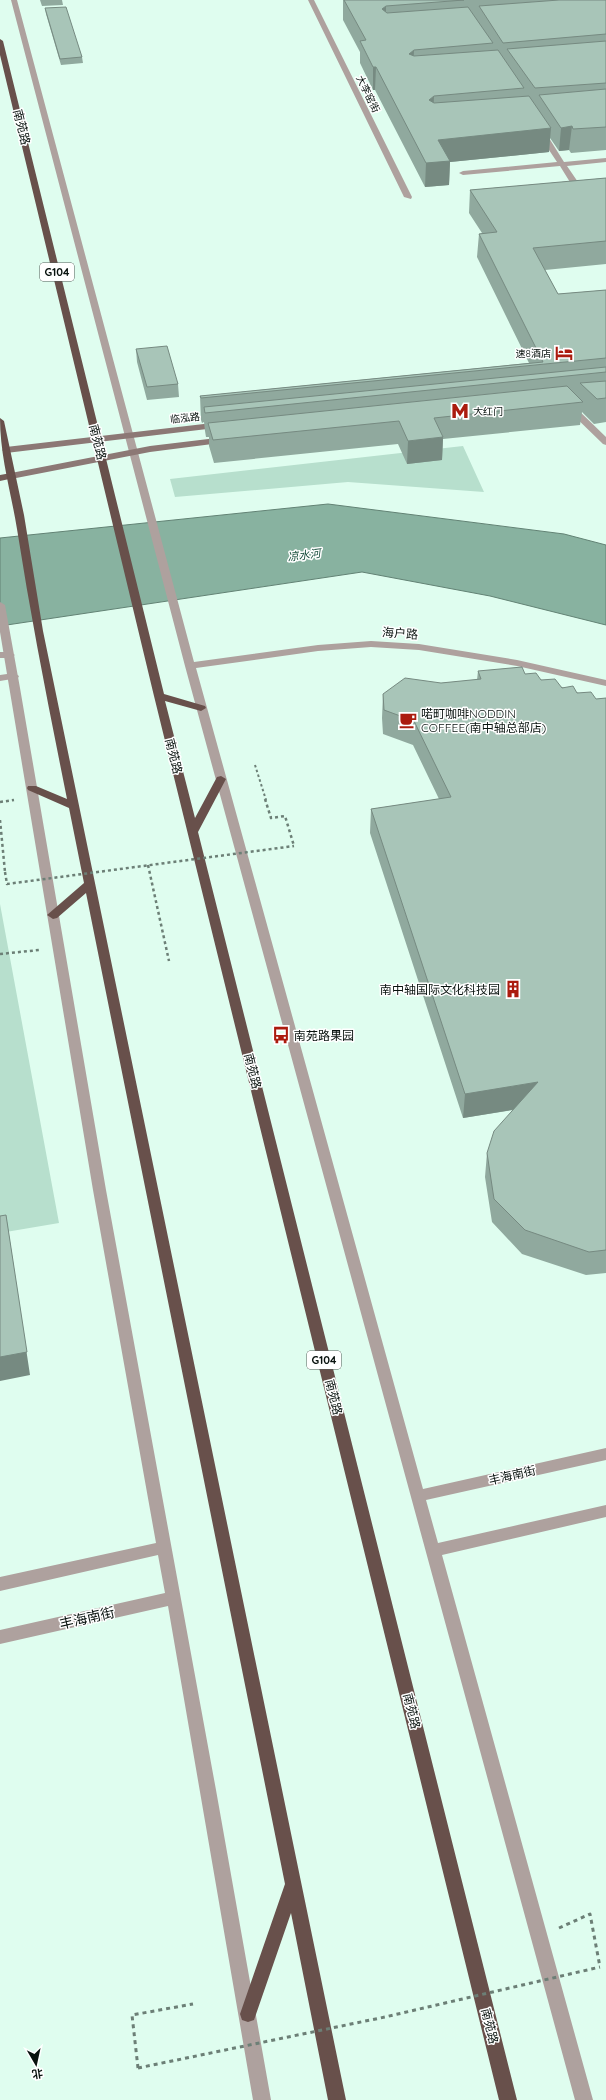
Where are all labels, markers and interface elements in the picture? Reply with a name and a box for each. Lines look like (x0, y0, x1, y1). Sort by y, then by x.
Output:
street label: 大李窑街 (353, 73, 383, 115)
street label: 南苑路 (10, 108, 34, 146)
road number: G104 (40, 263, 74, 281)
hotel icon: 速8酒店 (554, 343, 574, 363)
place label: 速8酒店 (516, 347, 551, 360)
metro station icon: 大红门 (450, 401, 470, 421)
place label: 大红门 (473, 405, 503, 418)
street label: 临泓路 (169, 410, 201, 426)
street label: 南苑路 (86, 423, 110, 461)
water label: 凉水河 (287, 546, 323, 564)
street label: 海户路 (382, 624, 418, 642)
place label: 喏町咖啡NODDIN COFFEE(南中轴总部店) (421, 706, 546, 735)
cafe icon: 喏町咖啡NODDIN COFFEE(南中轴总部店) (398, 710, 418, 730)
street label: 南苑路 (162, 737, 186, 775)
building icon: 南中轴国际文化科技园 (503, 979, 523, 999)
place label: 南中轴国际文化科技园 (380, 982, 500, 997)
bus stop icon: 南苑路果园 (271, 1025, 291, 1045)
place label: 南苑路果园 (294, 1028, 354, 1043)
street label: 南苑路 (241, 1052, 265, 1090)
road number: G104 (307, 1351, 341, 1369)
street label: 南苑路 (322, 1378, 346, 1416)
street label: 丰海南街 (487, 1462, 537, 1488)
street label: 丰海南街 (58, 1603, 116, 1633)
street label: 南苑路 (400, 1692, 424, 1730)
street label: 南苑路 (478, 2007, 502, 2045)
north arrow (16, 2044, 56, 2084)
text: 北 (31, 2066, 44, 2082)

